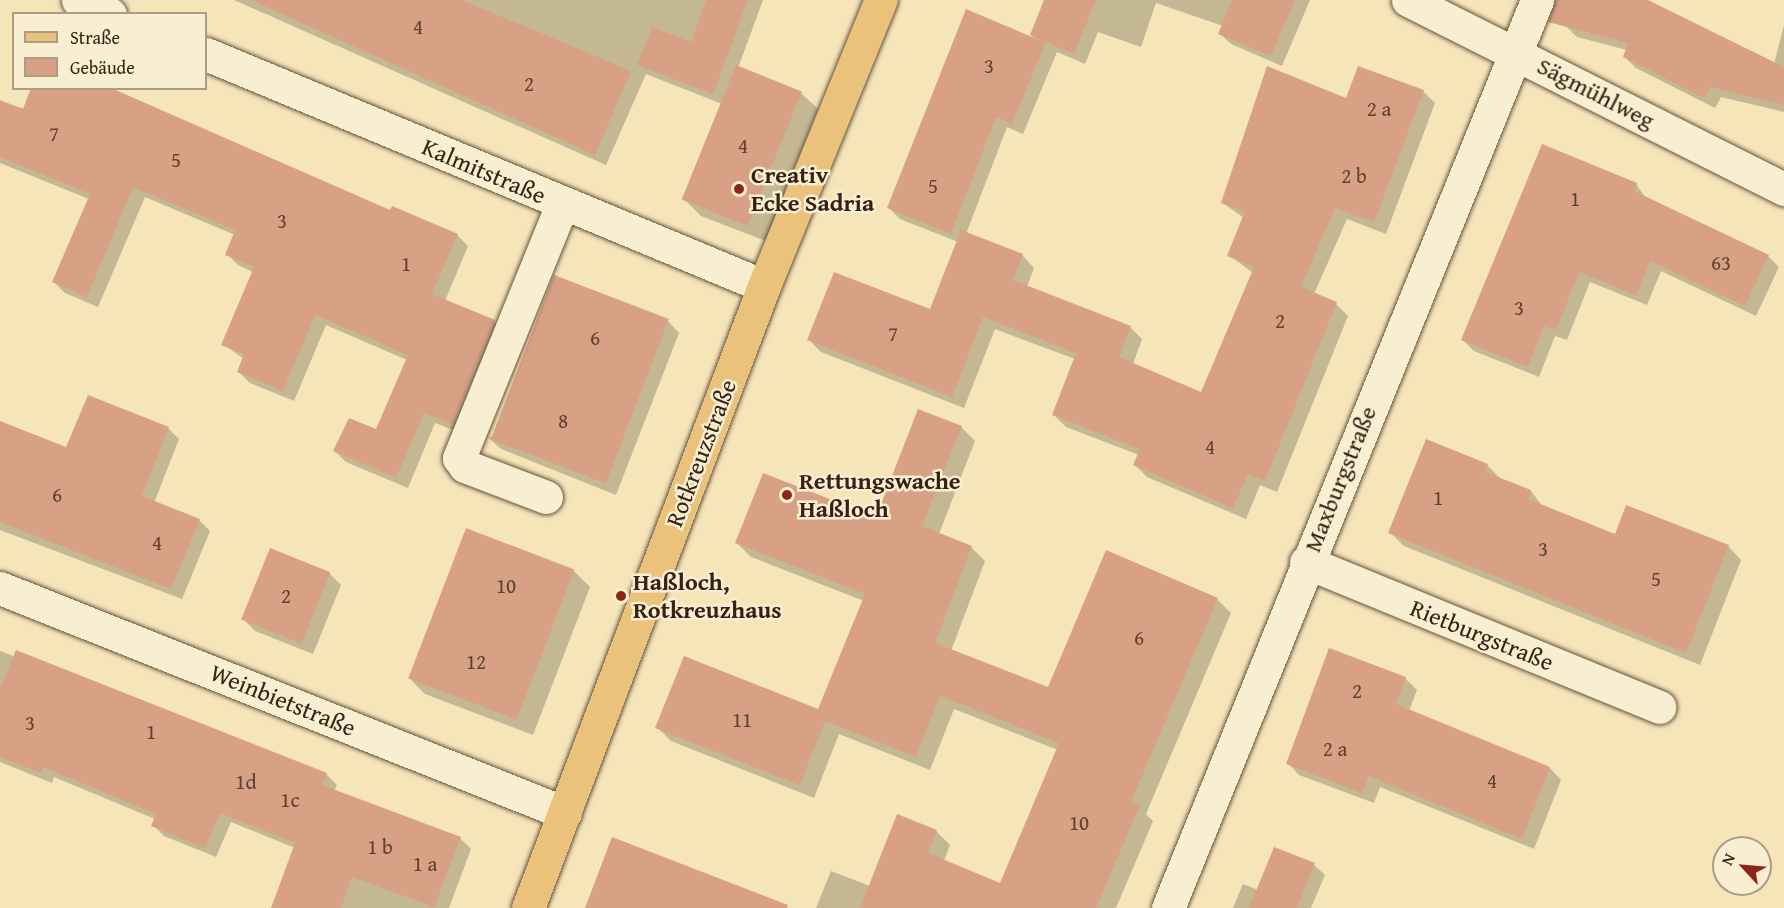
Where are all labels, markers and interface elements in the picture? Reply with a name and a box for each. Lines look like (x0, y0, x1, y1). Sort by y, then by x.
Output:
legend (12, 12, 207, 90)
house number: 4 (413, 14, 423, 40)
text: Straße (70, 24, 120, 51)
street label: Sägmühlweg (1533, 51, 1659, 135)
house number: 3 (984, 53, 994, 79)
text: Gebäude (70, 54, 135, 81)
house number: 2 (524, 71, 534, 97)
house number: 2 a (1367, 96, 1391, 122)
house number: 7 (49, 121, 59, 147)
street label: Kalmitstraße (418, 132, 550, 210)
house number: 4 (738, 133, 748, 159)
house number: 5 (171, 147, 181, 173)
place label: Creativ Ecke Sadria (751, 161, 874, 217)
house number: 2 b (1341, 163, 1367, 189)
house number: 5 (928, 173, 938, 199)
marker: Creativ Ecke Sadria (732, 182, 746, 196)
house number: 1 (1570, 186, 1580, 212)
house number: 3 (277, 208, 287, 234)
house number: 63 (1711, 250, 1731, 276)
house number: 1 (401, 251, 411, 277)
house number: 3 (1514, 295, 1524, 321)
house number: 2 (1275, 308, 1285, 334)
house number: 7 (888, 321, 898, 347)
house number: 6 (590, 325, 600, 351)
street label: Rotkreuzstraße (660, 375, 742, 531)
street label: Maxburgstraße (1298, 402, 1382, 556)
house number: 8 (558, 408, 568, 434)
house number: 4 (1205, 434, 1215, 460)
place label: Rettungswache Haßloch (799, 467, 961, 523)
house number: 6 (52, 482, 62, 508)
house number: 1 (1433, 485, 1443, 511)
marker: Rettungswache Haßloch (780, 488, 794, 502)
house number: 4 (152, 530, 162, 556)
house number: 3 (1538, 536, 1548, 562)
house number: 5 (1651, 566, 1661, 592)
place label: Haßloch, Rotkreuzhaus (633, 568, 782, 624)
house number: 10 (496, 573, 516, 599)
house number: 2 (281, 583, 291, 609)
marker: Haßloch, Rotkreuzhaus (614, 589, 628, 603)
street label: Rietburgstraße (1406, 593, 1558, 677)
house number: 6 (1134, 625, 1144, 651)
house number: 12 (466, 649, 486, 675)
street label: Weinbietstraße (206, 658, 360, 742)
house number: 2 (1352, 678, 1362, 704)
house number: 11 (732, 707, 752, 733)
house number: 3 (25, 710, 35, 736)
house number: 1 (146, 719, 156, 745)
house number: 2 a (1323, 736, 1347, 762)
house number: 4 (1487, 768, 1497, 794)
house number: 1d (235, 769, 257, 795)
house number: 1c (280, 787, 300, 813)
house number: 10 (1069, 810, 1089, 836)
house number: 1 b (367, 834, 393, 860)
north arrow (1712, 836, 1772, 896)
text: N (1714, 849, 1741, 869)
house number: 1 a (413, 851, 437, 877)

